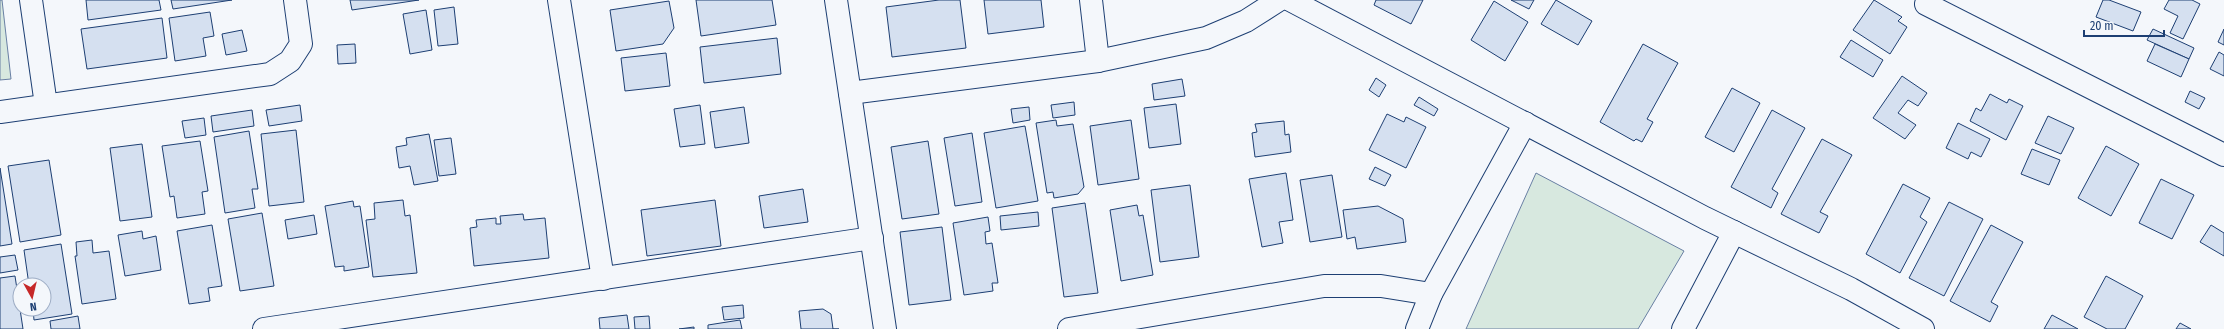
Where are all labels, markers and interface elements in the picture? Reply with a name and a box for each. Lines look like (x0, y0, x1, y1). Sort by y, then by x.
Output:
scale bar (2084, 12, 2164, 38)
text: 20 m (2090, 19, 2114, 33)
north arrow (12, 277, 52, 317)
text: N (29, 300, 37, 313)

